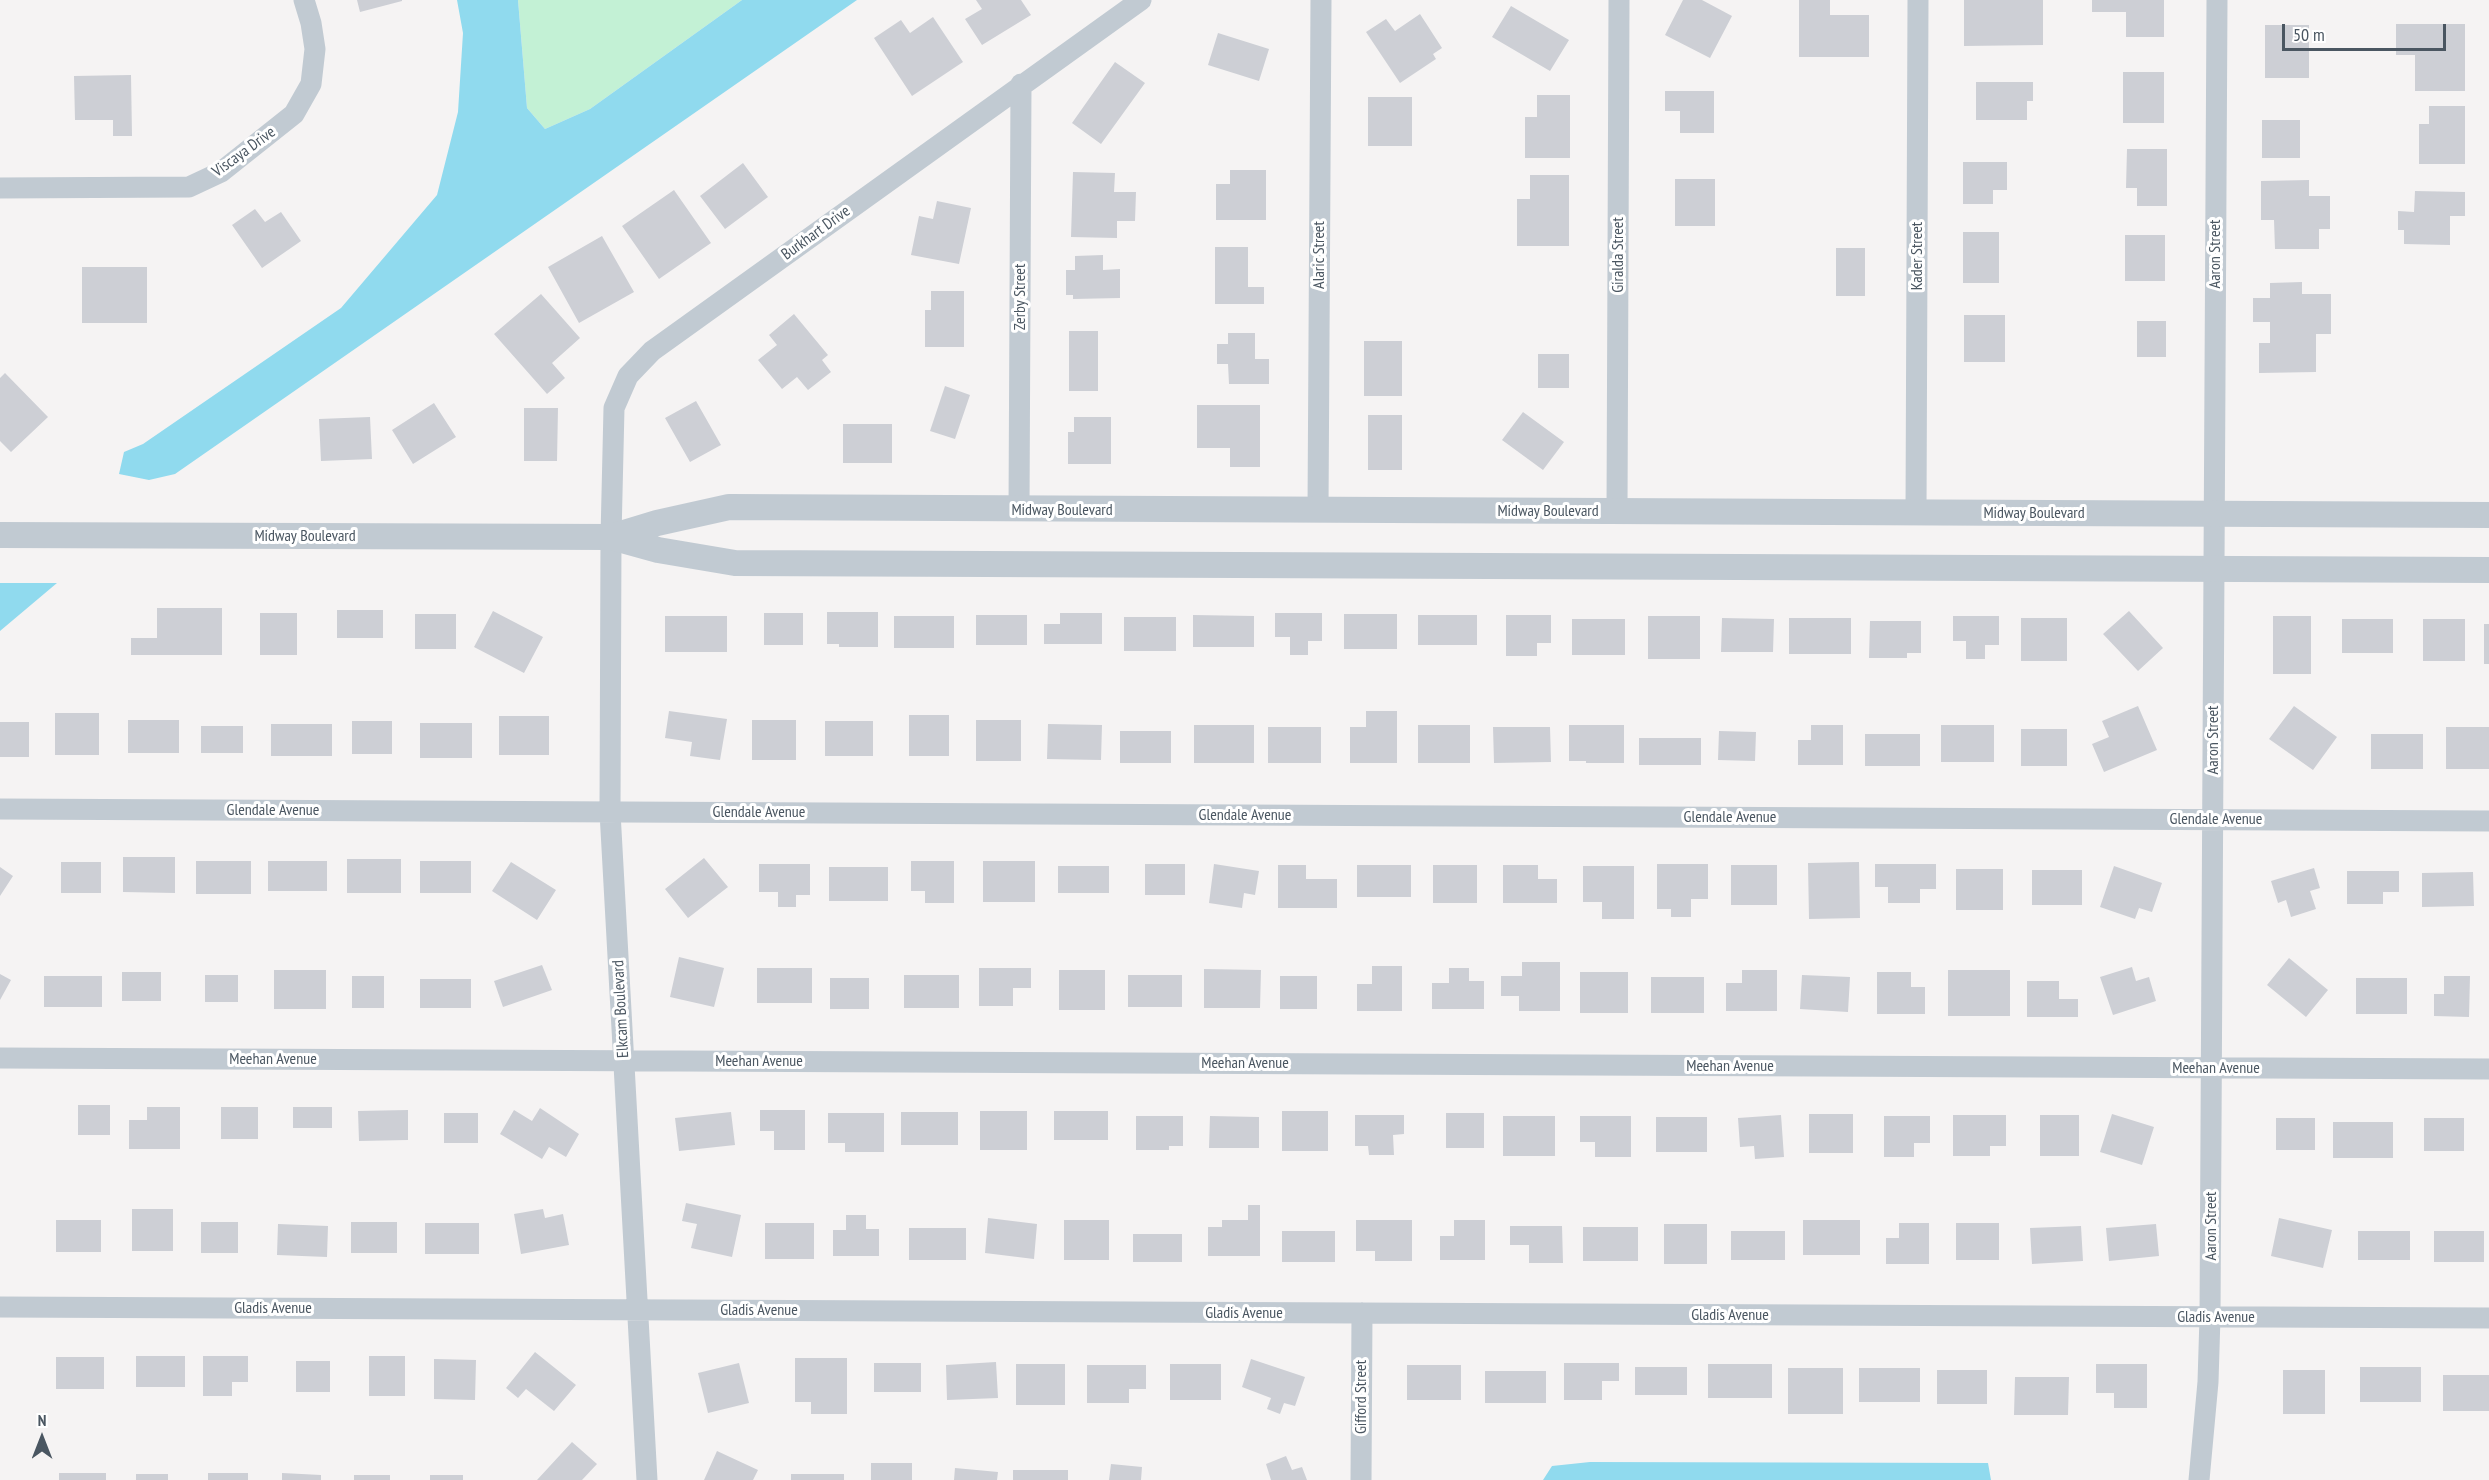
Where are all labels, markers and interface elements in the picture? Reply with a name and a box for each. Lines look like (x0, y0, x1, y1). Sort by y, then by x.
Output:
scale bar (2285, 12, 2448, 50)
text: 50 m (2293, 23, 2325, 46)
street label: Viscaya Drive (209, 123, 279, 181)
street label: Burkhart Drive (778, 202, 854, 264)
street label: Giralda Street (1608, 217, 1628, 293)
street label: Aaron Street (2205, 220, 2225, 288)
street label: Alaric Street (1309, 221, 1329, 289)
street label: Kader Street (1907, 222, 1927, 290)
street label: Zerby Street (1010, 264, 1030, 330)
street label: Midway Boulevard (1011, 500, 1113, 520)
street label: Midway Boulevard (1497, 501, 1599, 521)
street label: Midway Boulevard (1983, 503, 2085, 523)
street label: Midway Boulevard (254, 526, 356, 546)
street label: Aaron Street (2203, 706, 2223, 774)
street label: Glendale Avenue (227, 800, 319, 820)
street label: Glendale Avenue (713, 802, 805, 822)
street label: Glendale Avenue (1199, 805, 1291, 825)
street label: Glendale Avenue (1684, 807, 1776, 827)
street label: Glendale Avenue (2170, 809, 2262, 829)
street label: Elkcam Boulevard (609, 960, 633, 1058)
street label: Meehan Avenue (229, 1049, 317, 1069)
street label: Meehan Avenue (715, 1051, 803, 1071)
street label: Meehan Avenue (1201, 1053, 1289, 1073)
street label: Meehan Avenue (1686, 1056, 1774, 1076)
street label: Meehan Avenue (2172, 1058, 2260, 1078)
street label: Aaron Street (2201, 1192, 2221, 1260)
street label: Gladis Avenue (234, 1298, 312, 1318)
street label: Gladis Avenue (720, 1300, 798, 1320)
street label: Gladis Avenue (1205, 1303, 1283, 1323)
street label: Gladis Avenue (1691, 1305, 1769, 1325)
street label: Gladis Avenue (2177, 1307, 2255, 1327)
street label: Gifford Street (1351, 1360, 1371, 1434)
north arrow (12, 1408, 72, 1468)
text: N (38, 1410, 46, 1430)

